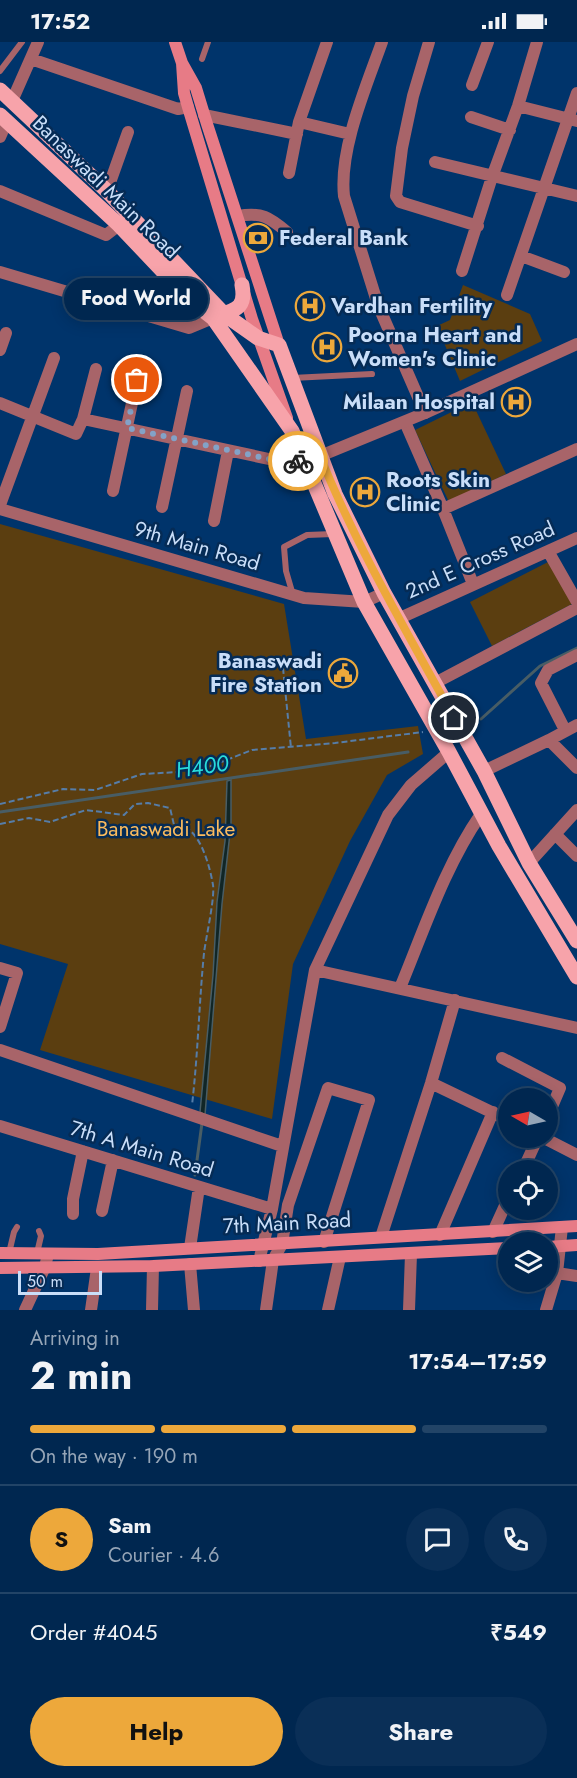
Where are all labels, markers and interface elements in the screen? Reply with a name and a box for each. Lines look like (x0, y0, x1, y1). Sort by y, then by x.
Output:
text: 17:52 (30, 5, 90, 37)
street label: Banaswadi Main Road (26, 109, 186, 265)
bank icon: Federal Bank (242, 222, 274, 254)
place label: Federal Bank (279, 223, 408, 253)
callout: Food World (65, 278, 209, 320)
text: Food World (81, 284, 191, 313)
hospital icon: Vardhan Fertility (294, 290, 326, 322)
place label: Vardhan Fertility (330, 291, 493, 321)
place label: Poorna Heart and Women's Clinic (348, 320, 521, 374)
hospital icon: Poorna Heart and Women's Clinic (311, 331, 343, 363)
pin (111, 354, 162, 405)
icon: bag (120, 363, 153, 396)
hospital icon: Milaan Hospital (500, 386, 532, 418)
place label: Milaan Hospital (343, 387, 495, 417)
courier (268, 431, 328, 491)
icon: bike (282, 445, 315, 478)
place label: Roots Skin Clinic (386, 465, 490, 519)
hospital icon: Roots Skin Clinic (349, 476, 381, 508)
street label: 9th Main Road (131, 514, 263, 578)
street label: 2nd E Cross Road (401, 514, 559, 606)
place label: Banaswadi Fire Station (210, 646, 322, 700)
public building icon: Banaswadi Fire Station (327, 657, 359, 689)
pin (428, 692, 479, 743)
icon: home (437, 701, 470, 734)
water label: H400 (173, 746, 231, 786)
park label: Banaswadi Lake (97, 814, 236, 844)
north arrow (498, 1088, 558, 1148)
map controls (498, 1088, 558, 1292)
street label: 7th A Main Road (66, 1113, 218, 1185)
button: locate (498, 1160, 558, 1220)
street label: 7th Main Road (222, 1205, 352, 1241)
button: layers (498, 1232, 558, 1292)
scale bar (18, 1268, 102, 1296)
text: 50 m (27, 1270, 63, 1293)
text: Arriving in (30, 1324, 120, 1353)
text: 17:54–17:59 (408, 1345, 547, 1377)
text: 2 min (30, 1347, 132, 1404)
text: On the way · 190 m (30, 1442, 198, 1471)
button: chat (406, 1508, 469, 1571)
button: phone (484, 1508, 547, 1571)
text: Sam (108, 1509, 152, 1541)
text: S (55, 1523, 68, 1555)
text: Courier · 4.6 (108, 1541, 220, 1570)
text: Order #4045 (30, 1616, 158, 1648)
text: ₹549 (490, 1616, 547, 1648)
button: Help (30, 1697, 283, 1766)
button: Share (295, 1697, 547, 1766)

